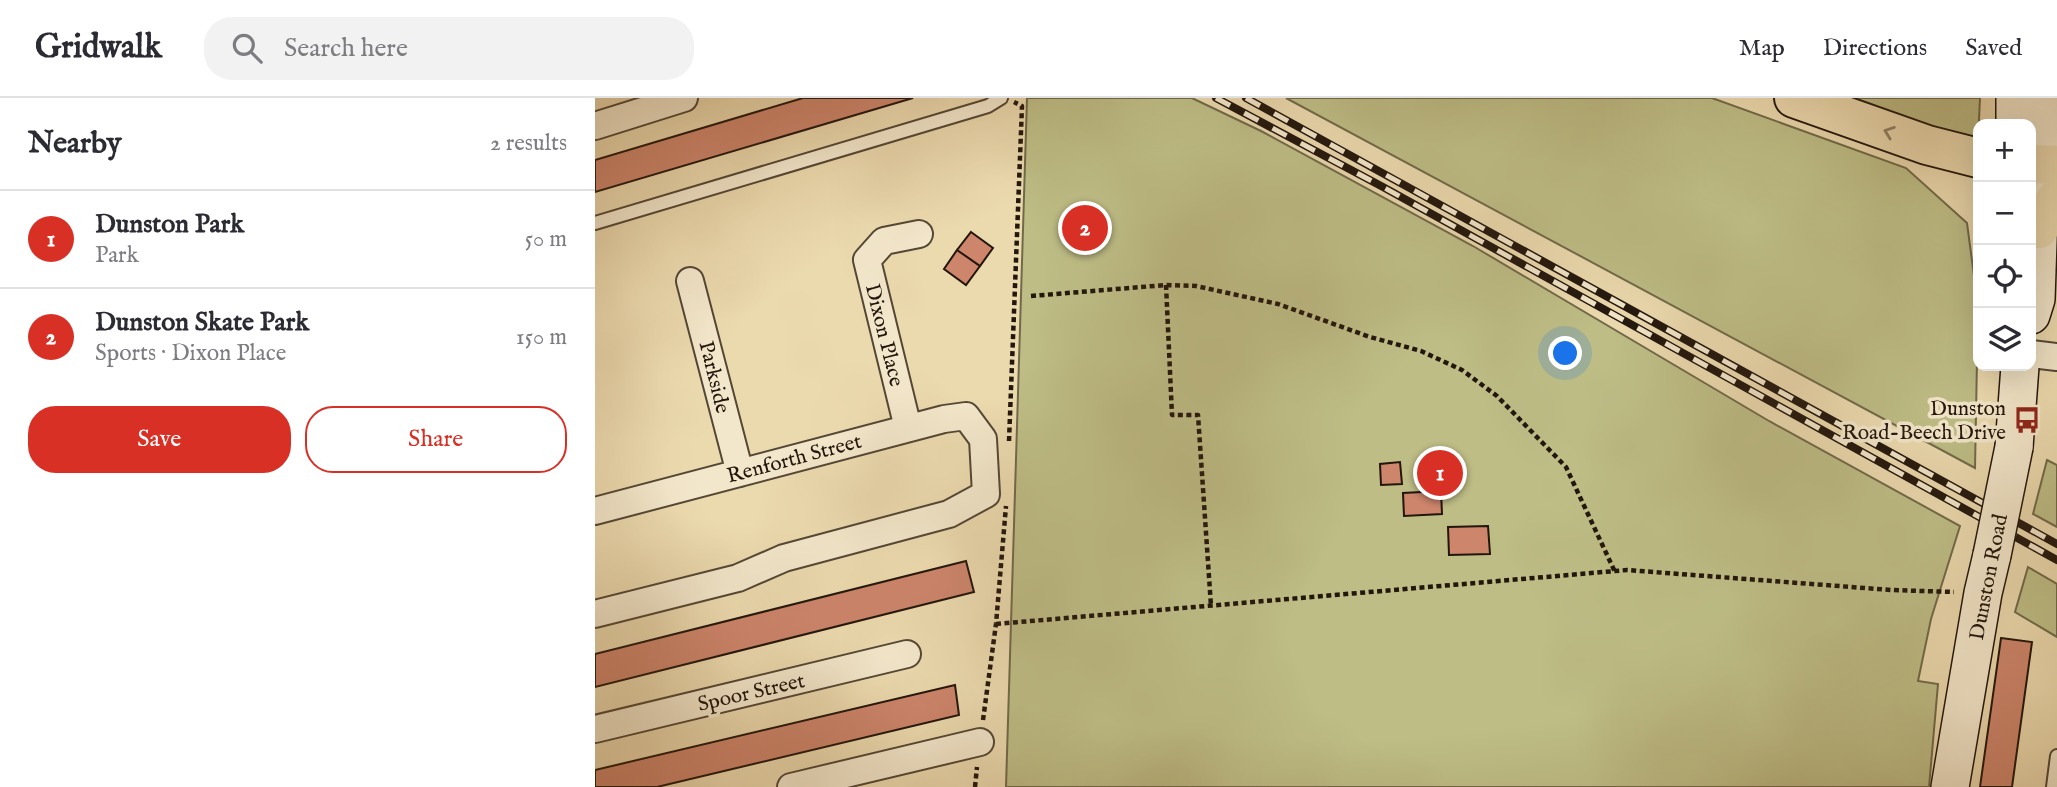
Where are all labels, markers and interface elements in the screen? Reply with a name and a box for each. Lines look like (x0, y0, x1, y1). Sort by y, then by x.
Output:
search box (204, 17, 694, 80)
text: Gridwalk (35, 27, 162, 69)
icon: search (228, 29, 266, 67)
text: Search here (284, 32, 408, 65)
text: Map (1739, 33, 1785, 64)
text: Directions (1823, 33, 1927, 64)
text: Saved (1965, 33, 2022, 64)
map controls (1973, 119, 2036, 371)
button: + (1973, 119, 2036, 182)
text: Nearby (28, 125, 121, 163)
one-way arrow (1884, 126, 1896, 140)
text: 2 results (490, 129, 567, 158)
button: − (1973, 182, 2036, 245)
pin: 2 (1062, 202, 1108, 254)
text: Dunston Park (95, 208, 244, 241)
text: 1 (47, 225, 55, 254)
text: 50 m (525, 225, 567, 254)
text: Park (95, 241, 139, 270)
button: locate (1973, 245, 2036, 308)
street label: Dixon Place (858, 281, 909, 390)
text: Dunston Skate Park (95, 306, 309, 339)
button: layers (1973, 308, 2036, 371)
text: 2 (46, 323, 56, 352)
text: 150 m (516, 323, 567, 352)
your location (1548, 336, 1582, 370)
street label: Parkside (692, 338, 736, 417)
text: Sports · Dixon Place (95, 339, 286, 368)
place label: Dunston Road-Beech Drive (1842, 396, 2006, 447)
bus stop icon: Dunston Road-Beech Drive (2012, 405, 2042, 435)
button: Save (28, 406, 291, 473)
button: Share (305, 406, 567, 473)
street label: Renforth Street (724, 429, 865, 490)
pin: 1 (1417, 447, 1463, 499)
street label: Dunston Road (1964, 511, 2015, 643)
street label: Spoor Street (695, 668, 808, 719)

